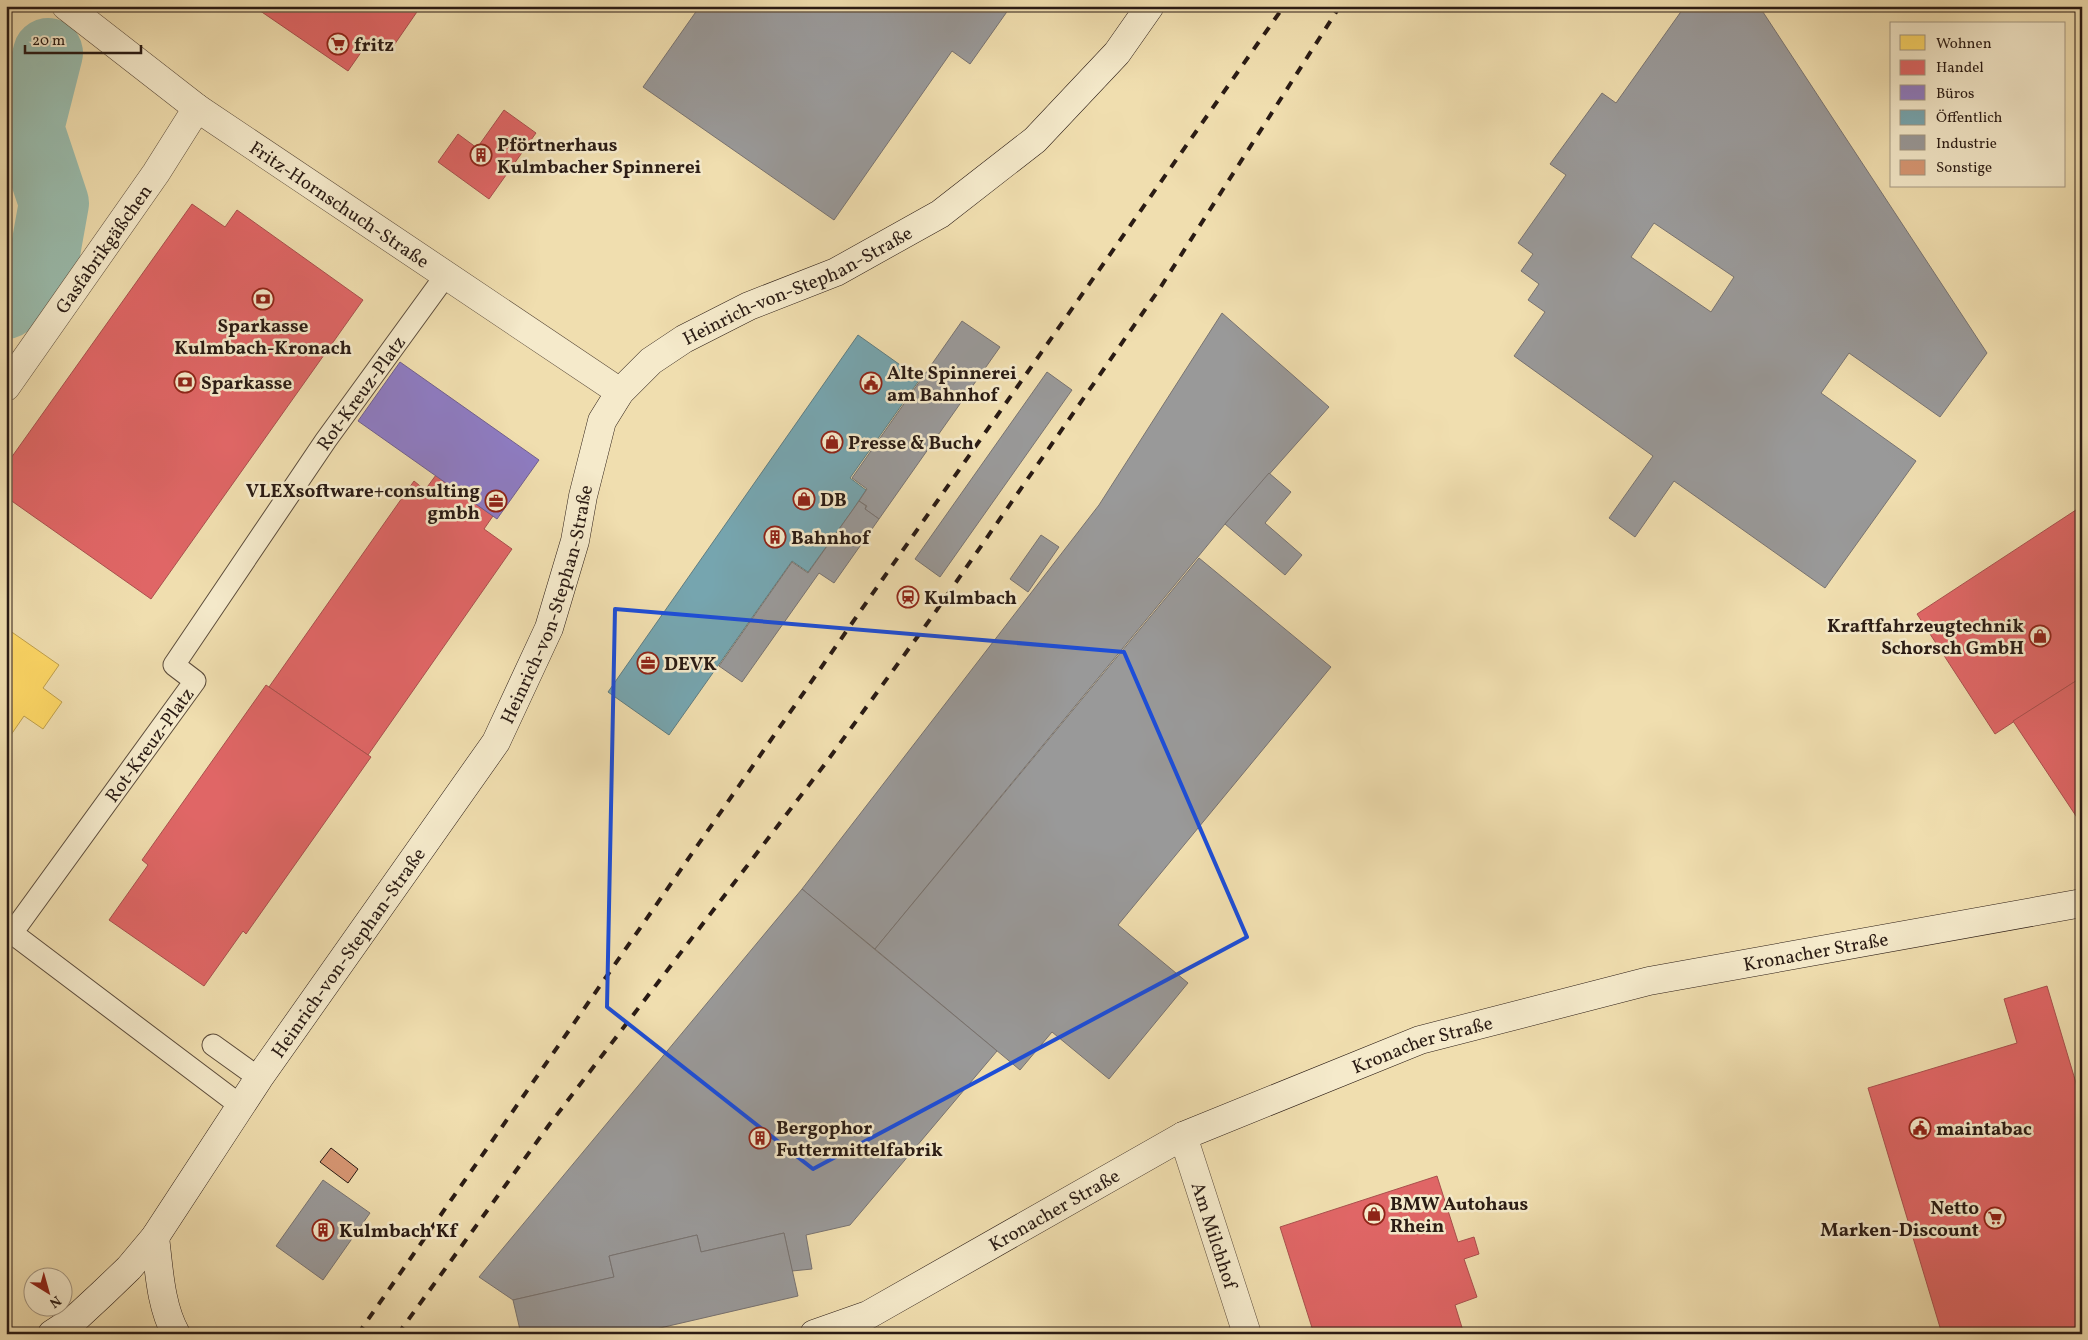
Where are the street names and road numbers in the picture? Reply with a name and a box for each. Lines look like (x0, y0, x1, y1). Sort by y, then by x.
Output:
street label: Fritz-Hornschuch-Straße (244, 136, 434, 275)
street label: Gasfabrikgäßchen (50, 180, 159, 320)
street label: Heinrich-von-Stephan-Straße (679, 221, 918, 353)
street label: Rot-Kreuz-Platz (312, 331, 413, 456)
street label: Heinrich-von-Stephan-Straße (495, 482, 600, 729)
street label: Rot-Kreuz-Platz (100, 683, 201, 808)
street label: Heinrich-von-Stephan-Straße (266, 843, 433, 1064)
street label: Kronacher Straße (1741, 927, 1891, 979)
street label: Kronacher Straße (1348, 1011, 1496, 1081)
street label: Kronacher Straße (985, 1164, 1125, 1259)
street label: Am Milchhof (1184, 1179, 1243, 1294)

